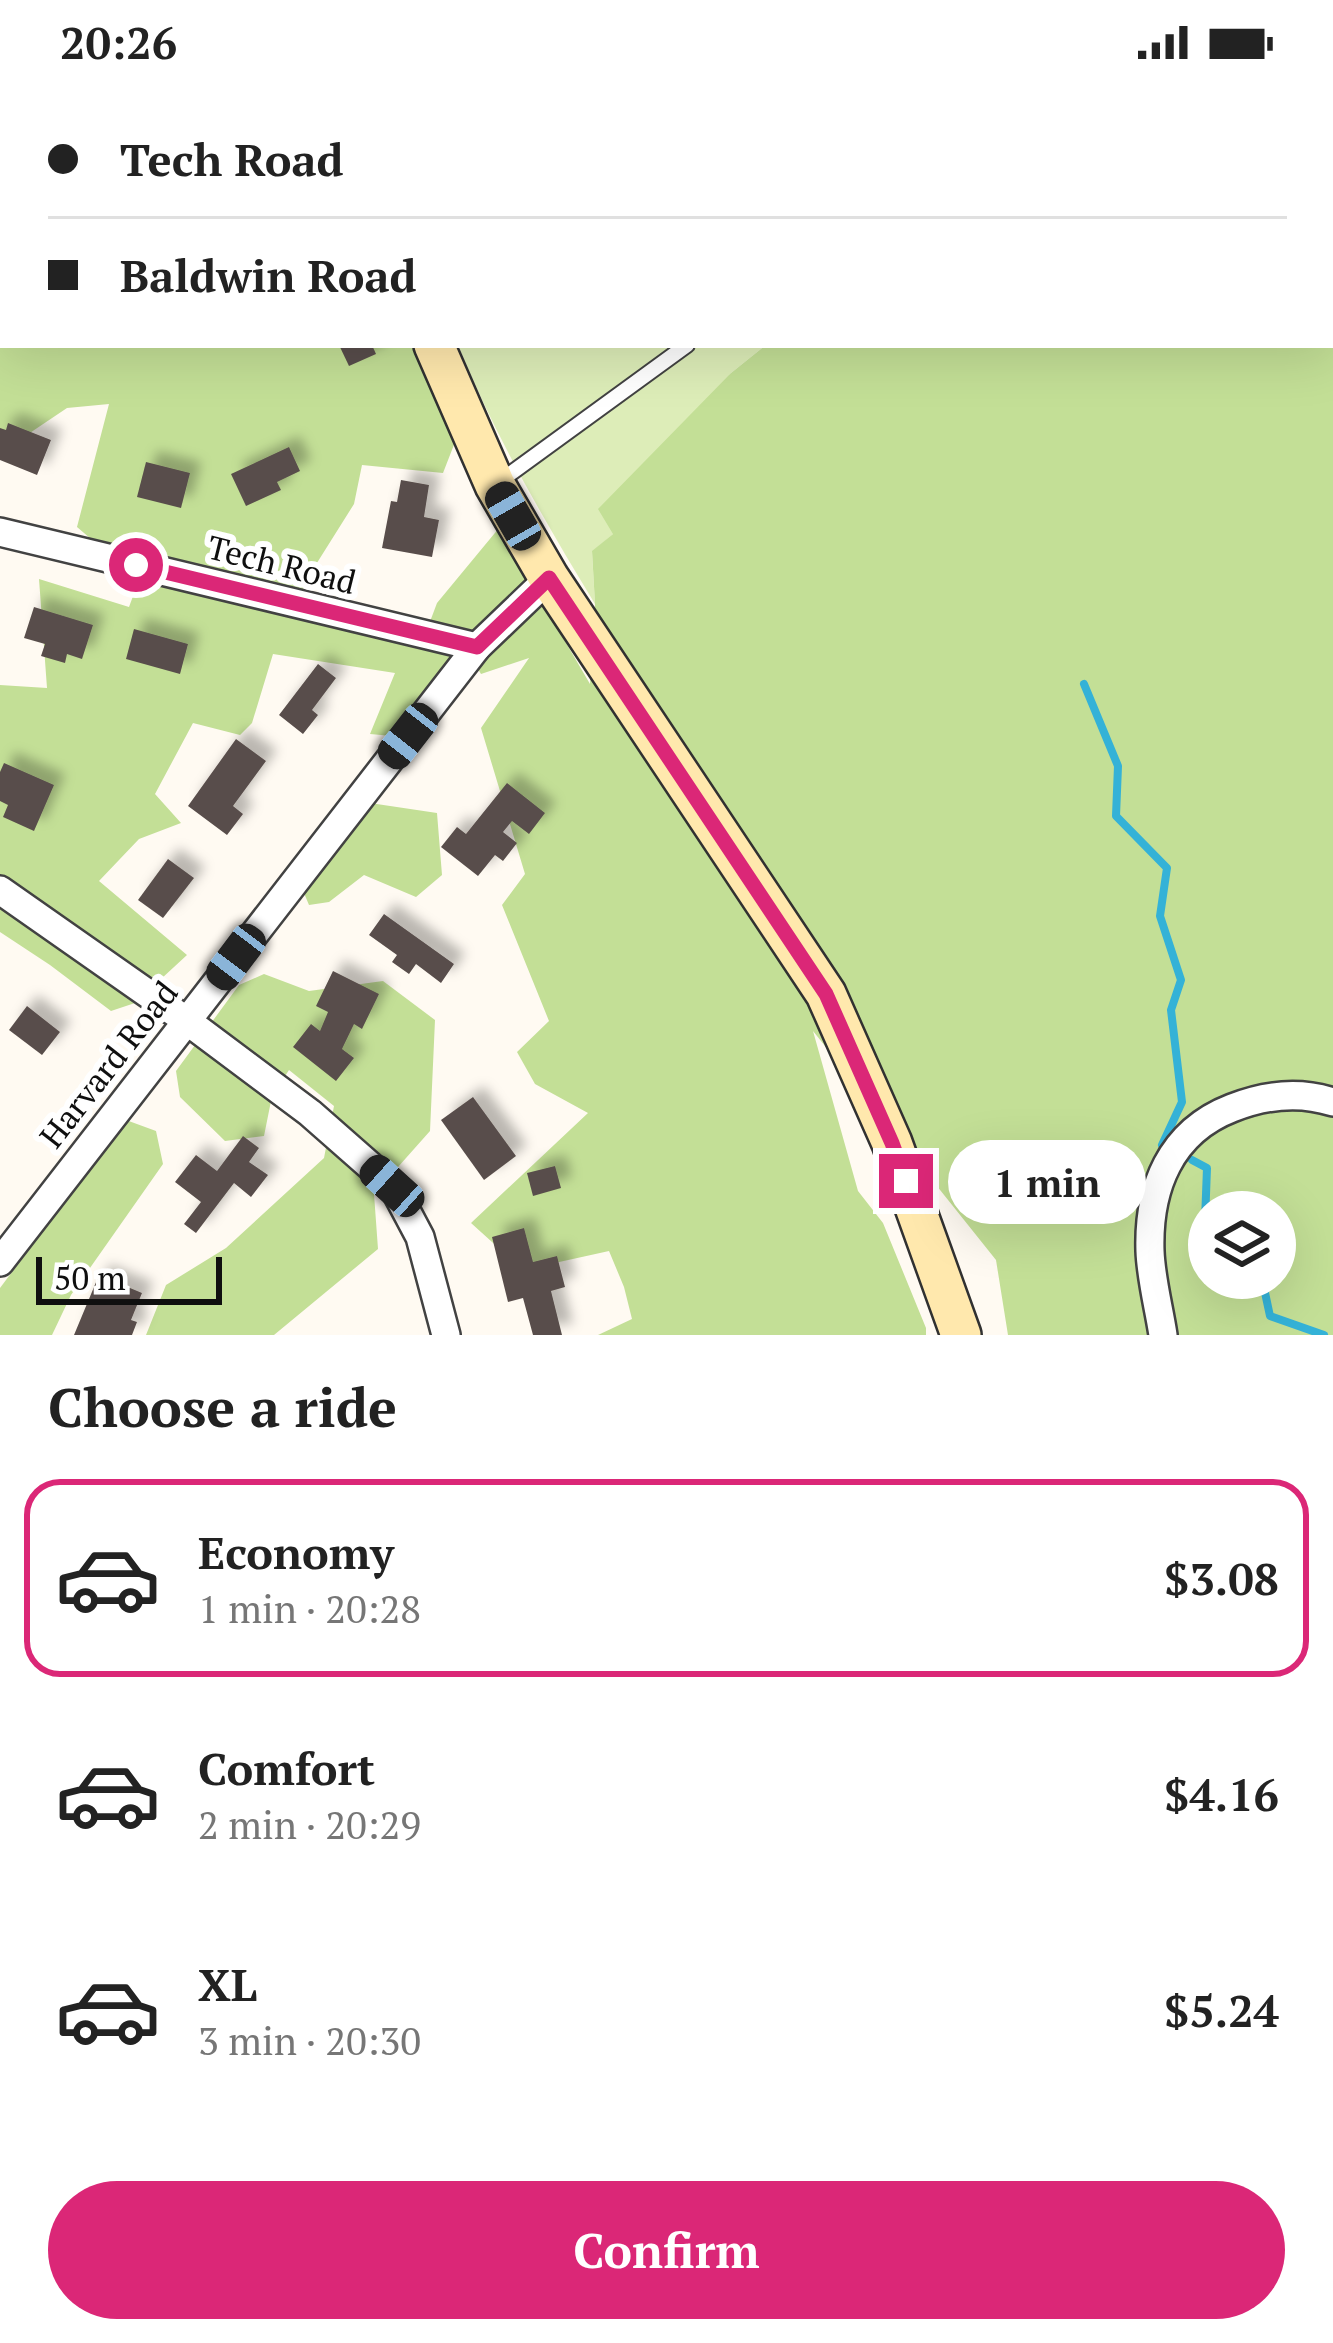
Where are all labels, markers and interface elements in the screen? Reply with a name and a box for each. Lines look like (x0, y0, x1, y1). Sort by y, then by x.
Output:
text: 20:26 (60, 12, 177, 72)
text: Tech Road (120, 129, 343, 189)
text: Baldwin Road (120, 245, 417, 305)
car (479, 476, 547, 556)
street label: Tech Road (203, 525, 361, 603)
route start (109, 538, 163, 592)
car (372, 697, 444, 775)
car (200, 917, 272, 997)
street label: Harvard Road (30, 972, 186, 1156)
callout: 1 min (948, 1139, 1146, 1223)
car (353, 1149, 431, 1223)
route end (879, 1154, 933, 1208)
text: 1 min (994, 1156, 1100, 1208)
map controls (1188, 1191, 1296, 1299)
button: layers (1188, 1191, 1296, 1299)
scale bar (36, 1251, 222, 1304)
text: 50 m (54, 1256, 126, 1299)
text: Choose a ride (48, 1371, 397, 1442)
text: Economy (198, 1522, 394, 1582)
icon: car (54, 1524, 162, 1632)
text: $3.08 (1164, 1548, 1279, 1608)
text: 1 min · 20:28 (198, 1582, 421, 1634)
text: Comfort (198, 1738, 375, 1798)
icon: car (54, 1740, 162, 1848)
text: $4.16 (1164, 1764, 1279, 1824)
text: 2 min · 20:29 (198, 1798, 421, 1850)
text: XL (198, 1954, 257, 2014)
icon: car (54, 1956, 162, 2064)
text: $5.24 (1164, 1980, 1279, 2040)
text: 3 min · 20:30 (198, 2014, 421, 2066)
button: Confirm (48, 2181, 1285, 2319)

